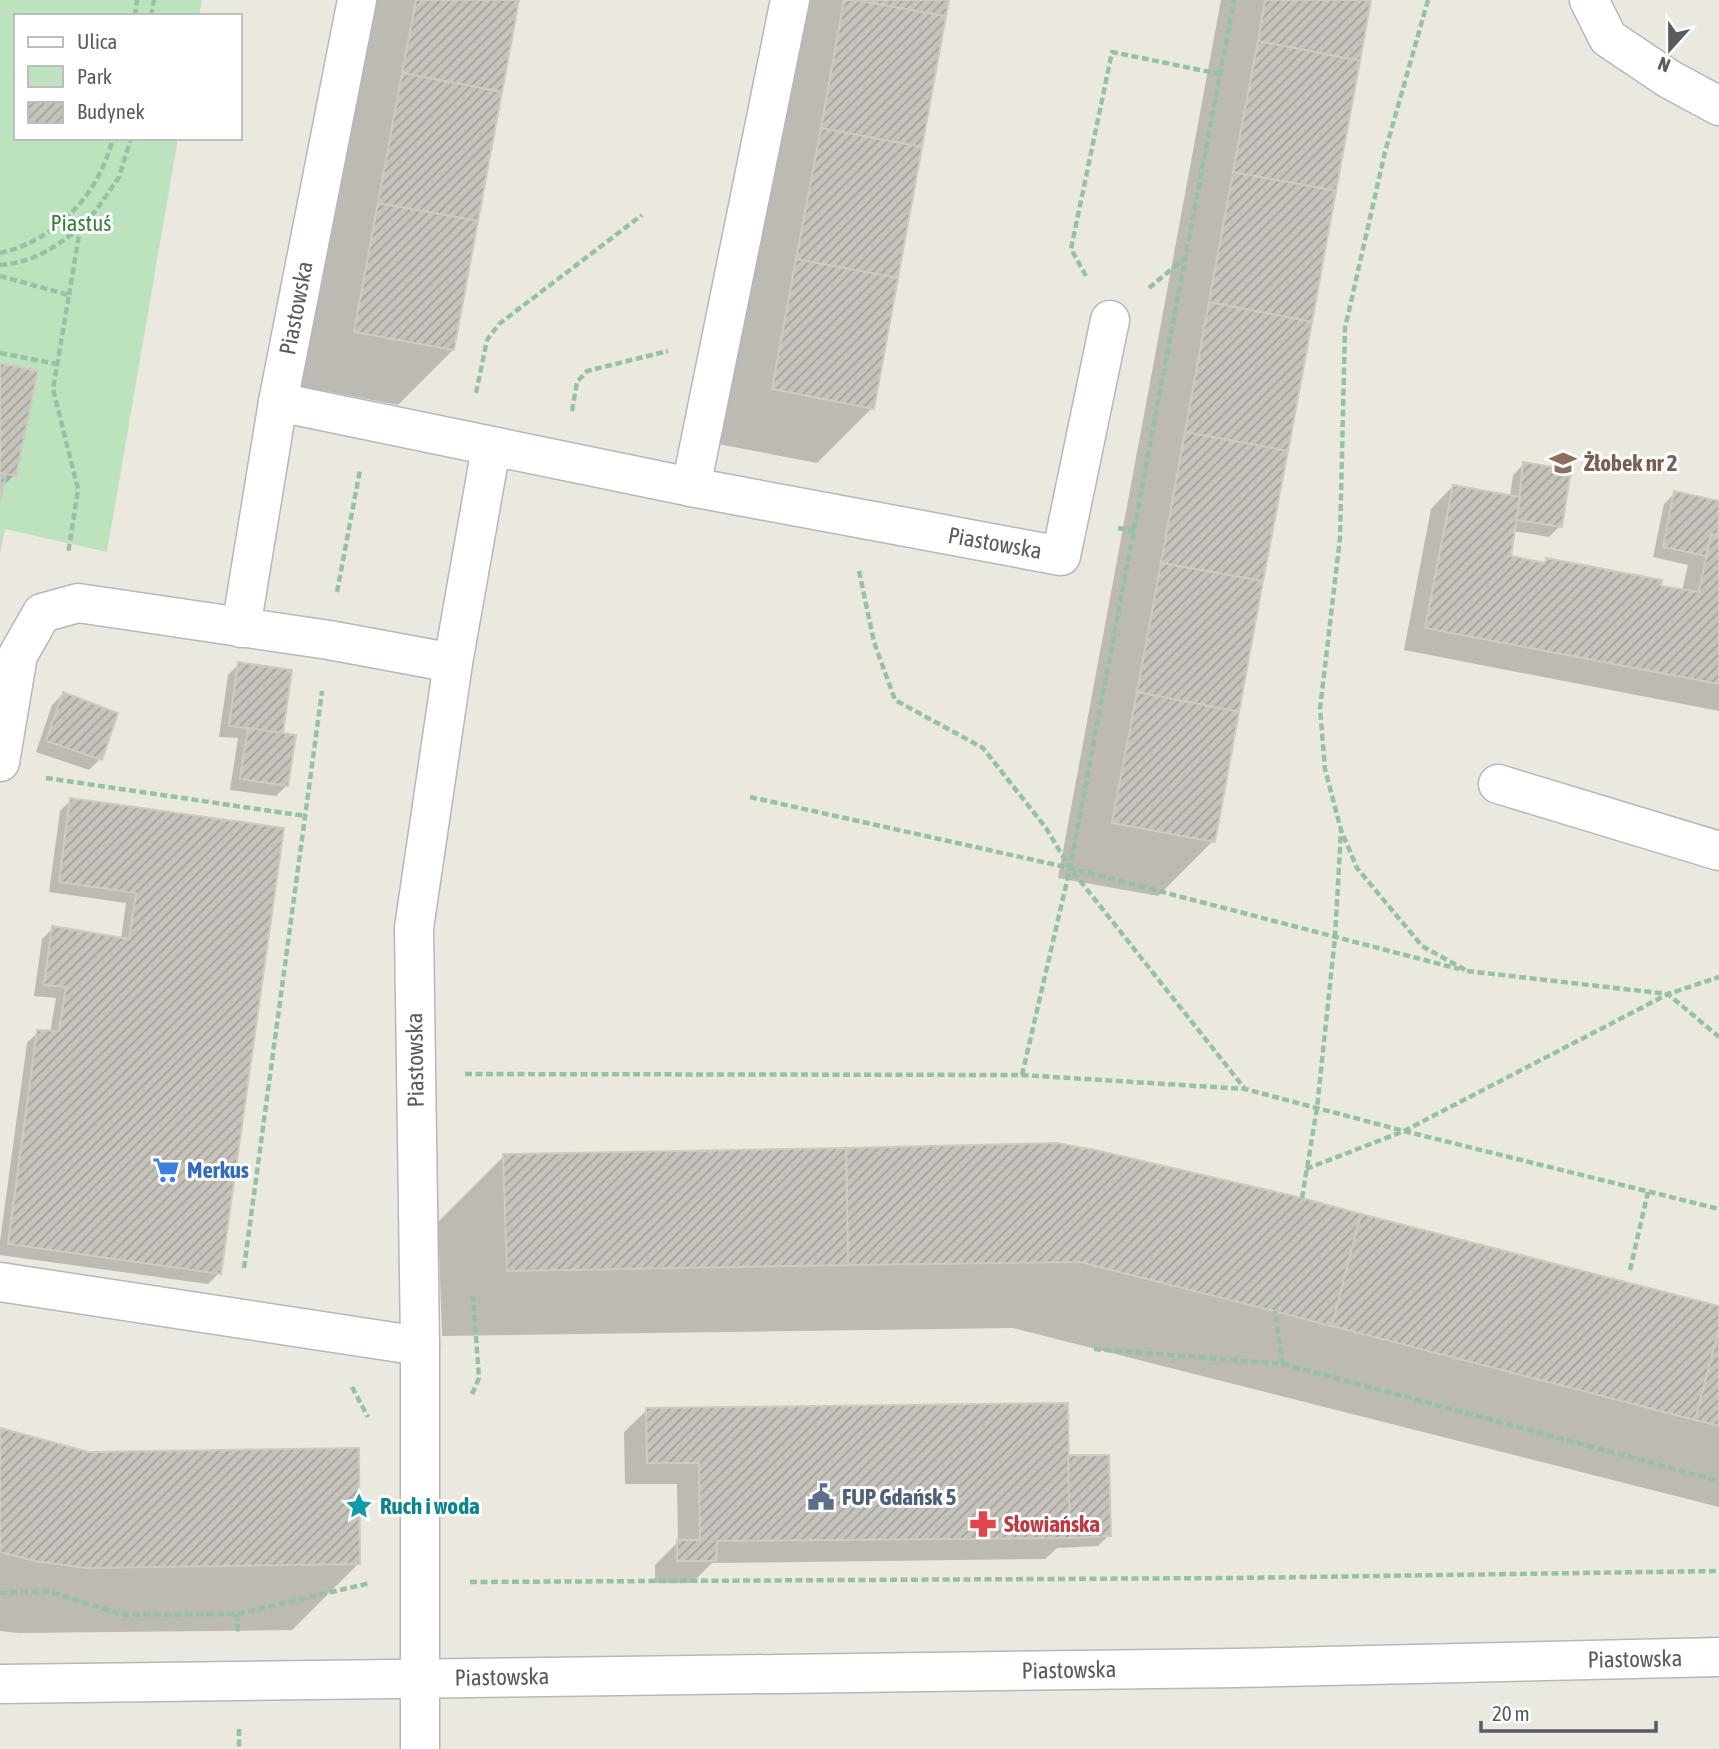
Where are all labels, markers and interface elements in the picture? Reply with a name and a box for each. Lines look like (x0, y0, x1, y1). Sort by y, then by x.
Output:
legend (14, 14, 242, 140)
north arrow (1635, 14, 1705, 84)
text: Ulica (77, 29, 117, 53)
text: N (1655, 53, 1673, 77)
text: Park (77, 64, 112, 88)
text: Budynek (77, 99, 145, 123)
park label: Piastuś (51, 210, 111, 236)
street label: Piastowska (274, 259, 318, 357)
school or university icon: Żłobek nr 2 (1548, 448, 1578, 478)
place label: Żłobek nr 2 (1584, 450, 1678, 476)
street label: Piastowska (946, 522, 1044, 564)
street label: Piastowska (401, 1012, 429, 1108)
supermarket icon: Merkus (151, 1155, 181, 1185)
place label: Merkus (187, 1157, 249, 1183)
public building icon: FUP Gdańsk 5 (806, 1482, 836, 1512)
place label: FUP Gdańsk 5 (842, 1484, 957, 1510)
place icon: Ruch i woda (344, 1491, 374, 1521)
place label: Ruch i woda (380, 1493, 480, 1519)
pharmacy icon: Słowiańska (968, 1509, 998, 1539)
place label: Słowiańska (1004, 1511, 1100, 1537)
street label: Piastowska (1587, 1645, 1683, 1673)
street label: Piastowska (1021, 1656, 1117, 1684)
street label: Piastowska (454, 1663, 550, 1691)
scale bar (1481, 1690, 1656, 1734)
text: 20 m (1492, 1701, 1530, 1725)

